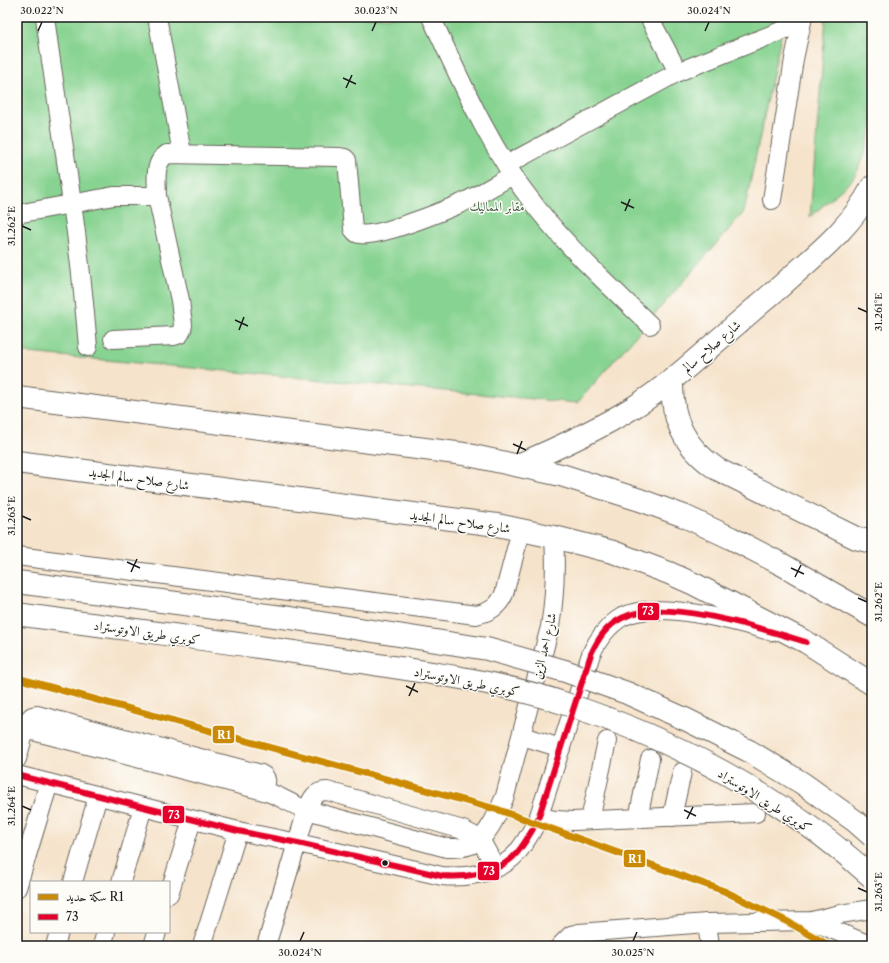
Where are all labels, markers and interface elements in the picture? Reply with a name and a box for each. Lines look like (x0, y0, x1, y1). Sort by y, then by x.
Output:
text: 30.022°N (20, 4, 64, 17)
text: 30.023°N (354, 4, 398, 17)
text: 30.024°N (687, 4, 731, 17)
park label: مقابر المماليك (469, 198, 525, 214)
text: 31.262°E (5, 206, 18, 246)
text: 31.261°E (872, 293, 885, 331)
street label: شارع صلاح سالم (678, 316, 746, 379)
street label: شارع صلاح سالم الجديد (87, 463, 190, 497)
text: 31.263°E (5, 496, 18, 536)
street label: شارع صلاح سالم الجديد (408, 506, 511, 540)
text: 31.262°E (872, 582, 885, 622)
line badge: 73 (637, 602, 660, 621)
text: 73 (642, 604, 654, 618)
street label: شارع احمد الزين (529, 611, 563, 682)
street label: كوبري طريق الاوتوستراد (92, 617, 201, 650)
street label: كوبري طريق الاوتوستراد (412, 663, 521, 702)
line badge: R1 (212, 725, 235, 744)
text: R1 (217, 728, 231, 742)
street label: كوبري طريق الاوتوستراد (714, 765, 815, 838)
text: 31.264°E (5, 786, 18, 826)
line badge: 73 (162, 805, 185, 824)
text: 73 (168, 808, 180, 822)
line badge: R1 (623, 849, 646, 868)
text: R1 (628, 852, 642, 866)
unlabelled marker (380, 858, 390, 868)
line badge: 73 (477, 861, 500, 881)
text: 73 (483, 864, 495, 878)
text: 31.263°E (872, 872, 885, 912)
legend (30, 881, 170, 933)
text: سكة حديد R1 (66, 889, 124, 904)
text: 73 (66, 909, 79, 924)
text: 30.024°N (278, 946, 322, 959)
text: 30.025°N (611, 946, 655, 959)

